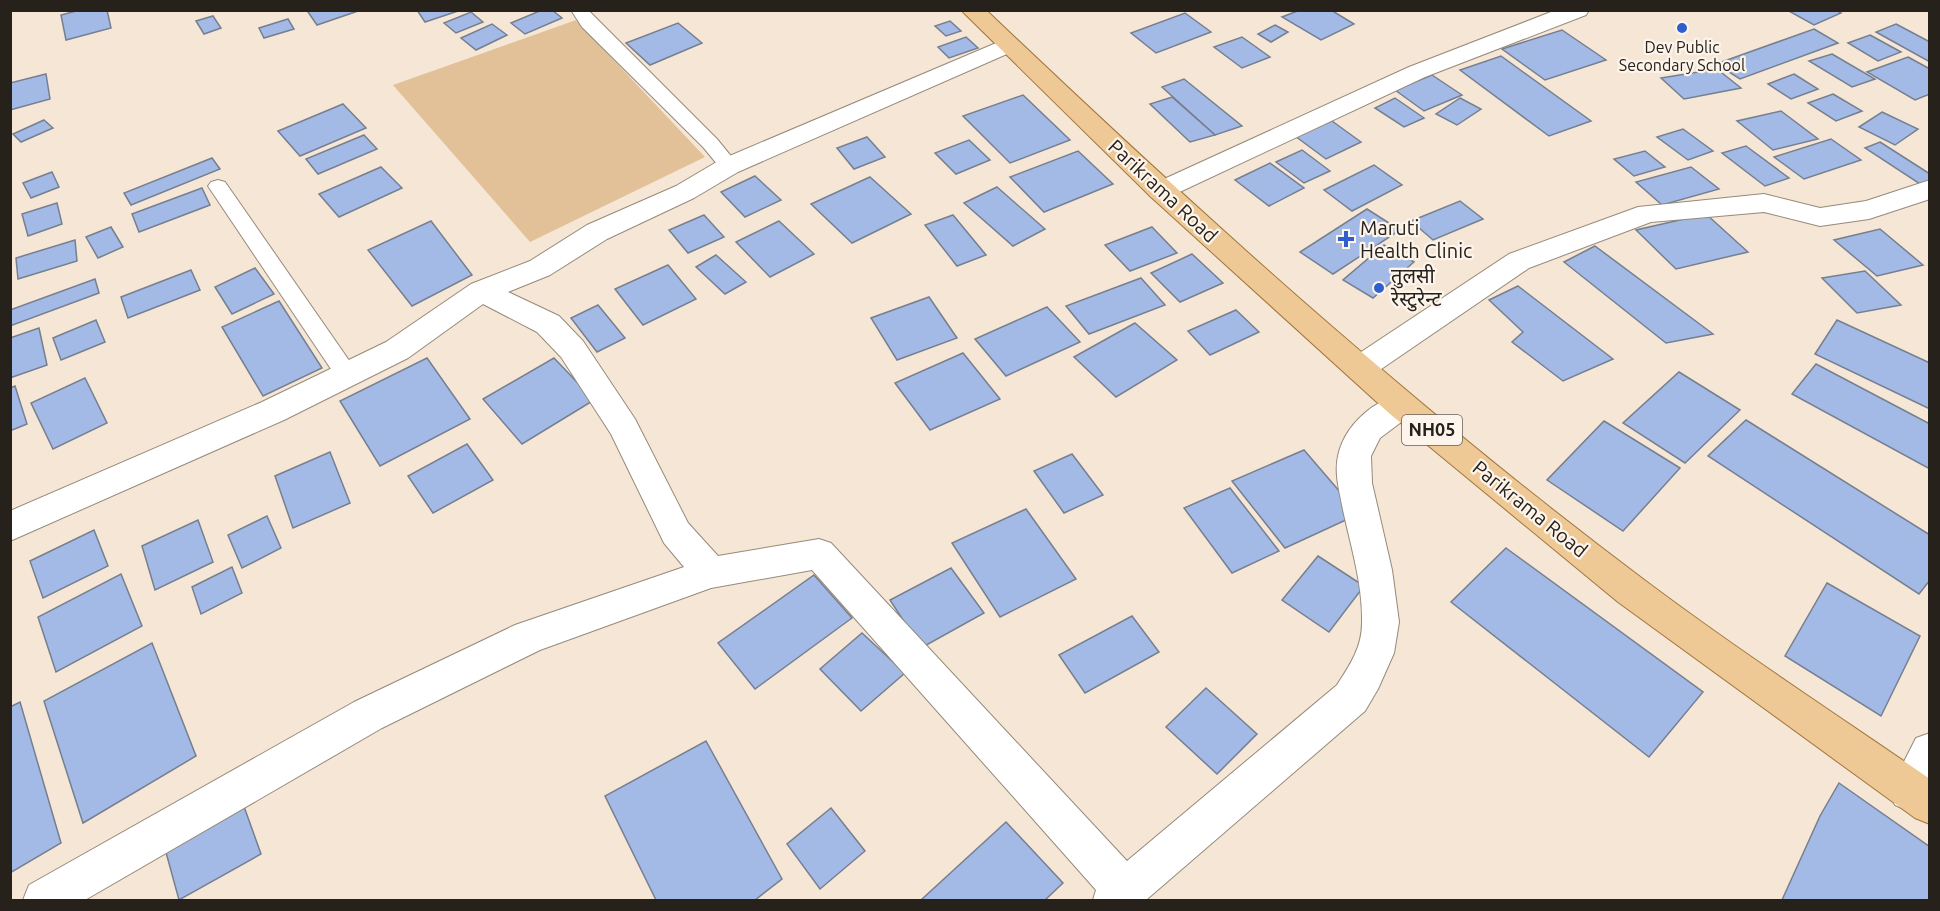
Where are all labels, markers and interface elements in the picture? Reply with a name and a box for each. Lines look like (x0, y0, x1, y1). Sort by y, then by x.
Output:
marker: Dev Public Secondary School (1675, 21, 1689, 35)
place label: Dev Public Secondary School (1619, 38, 1745, 74)
street label: Parikrama Road (1104, 134, 1223, 247)
place label: Maruti Health Clinic (1360, 216, 1472, 262)
marker: Maruti Health Clinic (1337, 230, 1355, 248)
place label: तुलसी रेस्टुरेन्ट (1390, 264, 1443, 312)
marker: तुलसी रेस्टुरेन्ट (1372, 281, 1386, 295)
road number: NH05 (1402, 415, 1462, 445)
street label: Parikrama Road (1468, 455, 1592, 562)

